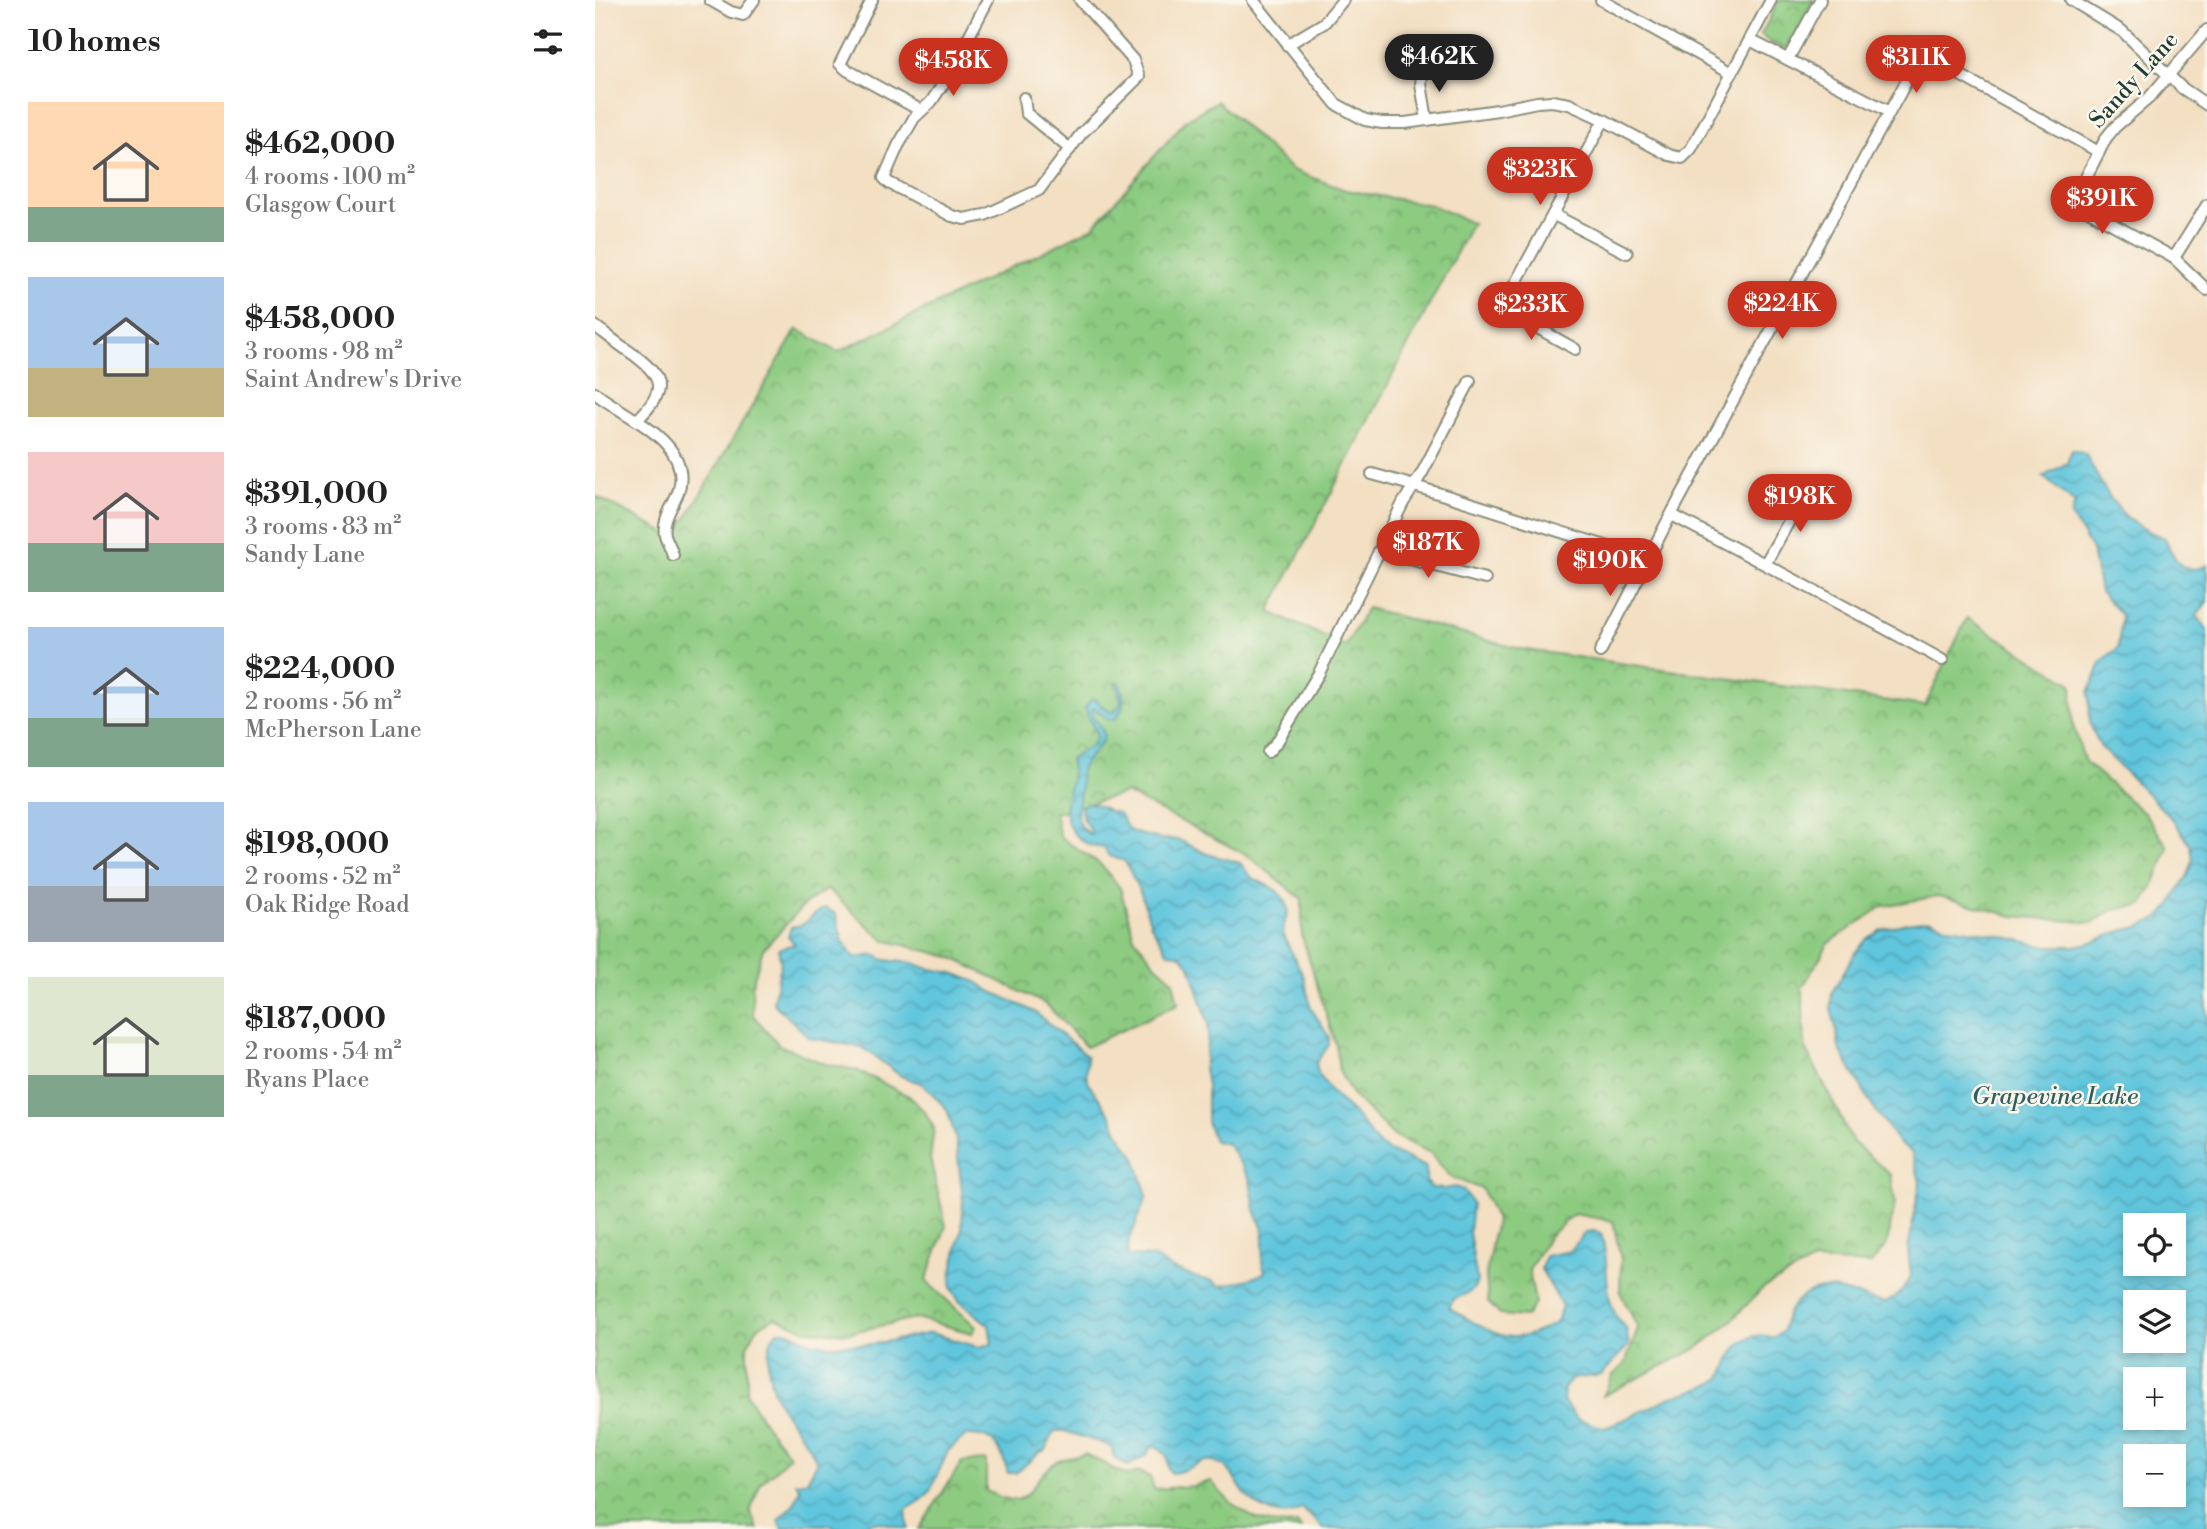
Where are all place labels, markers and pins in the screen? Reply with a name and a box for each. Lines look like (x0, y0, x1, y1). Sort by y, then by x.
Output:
pin: $462K (1390, 34, 1488, 94)
pin: $311K (1867, 36, 1965, 95)
pin: $458K (904, 38, 1002, 98)
pin: $323K (1491, 148, 1589, 207)
pin: $391K (2053, 176, 2151, 236)
pin: $233K (1482, 282, 1580, 342)
pin: $224K (1733, 282, 1831, 341)
pin: $198K (1751, 475, 1849, 534)
pin: $187K (1379, 520, 1477, 580)
pin: $190K (1561, 538, 1659, 598)

